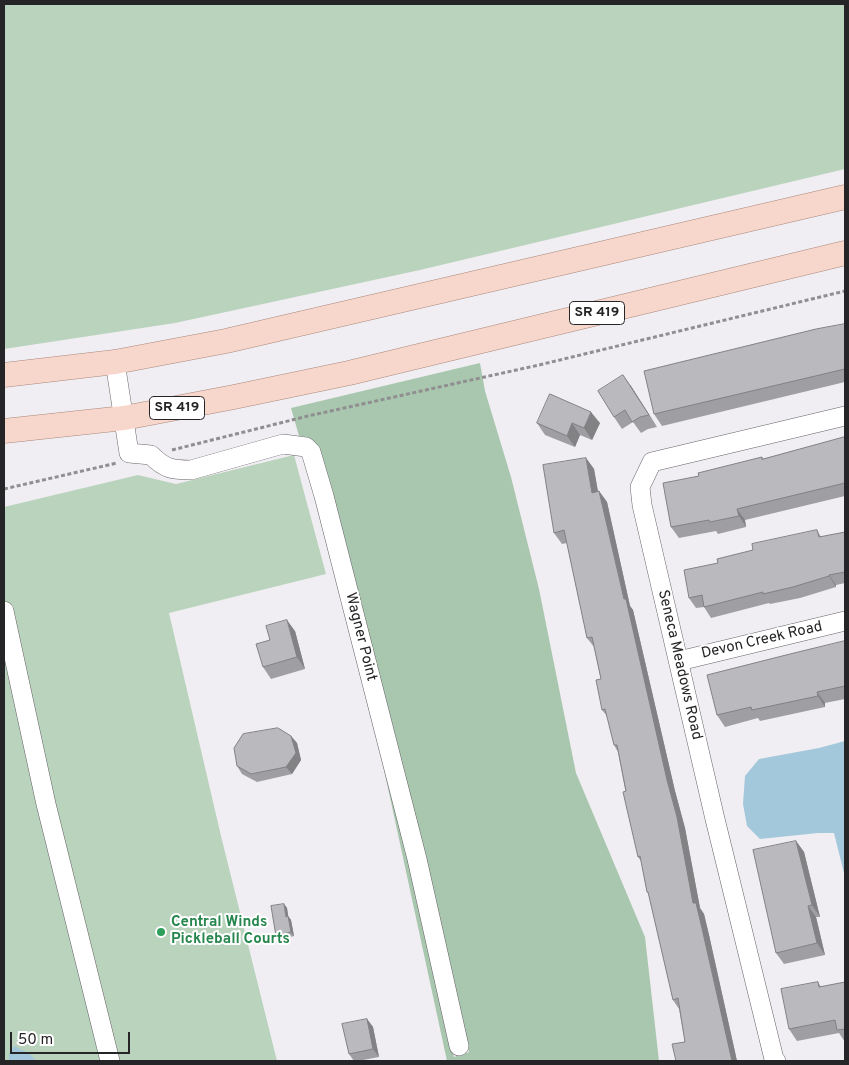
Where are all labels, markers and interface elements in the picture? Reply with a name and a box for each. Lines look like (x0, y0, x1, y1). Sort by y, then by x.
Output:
road number: SR 419 (570, 302, 624, 324)
road number: SR 419 (150, 396, 204, 419)
street label: Seneca Meadows Road (653, 588, 705, 742)
street label: Wagner Point (340, 591, 380, 683)
street label: Devon Creek Road (700, 618, 824, 664)
place label: Central Winds Pickleball Courts (171, 914, 290, 949)
marker: Central Winds Pickleball Courts (155, 926, 167, 938)
scale bar (12, 1022, 132, 1054)
text: 50 m (18, 1031, 53, 1050)

